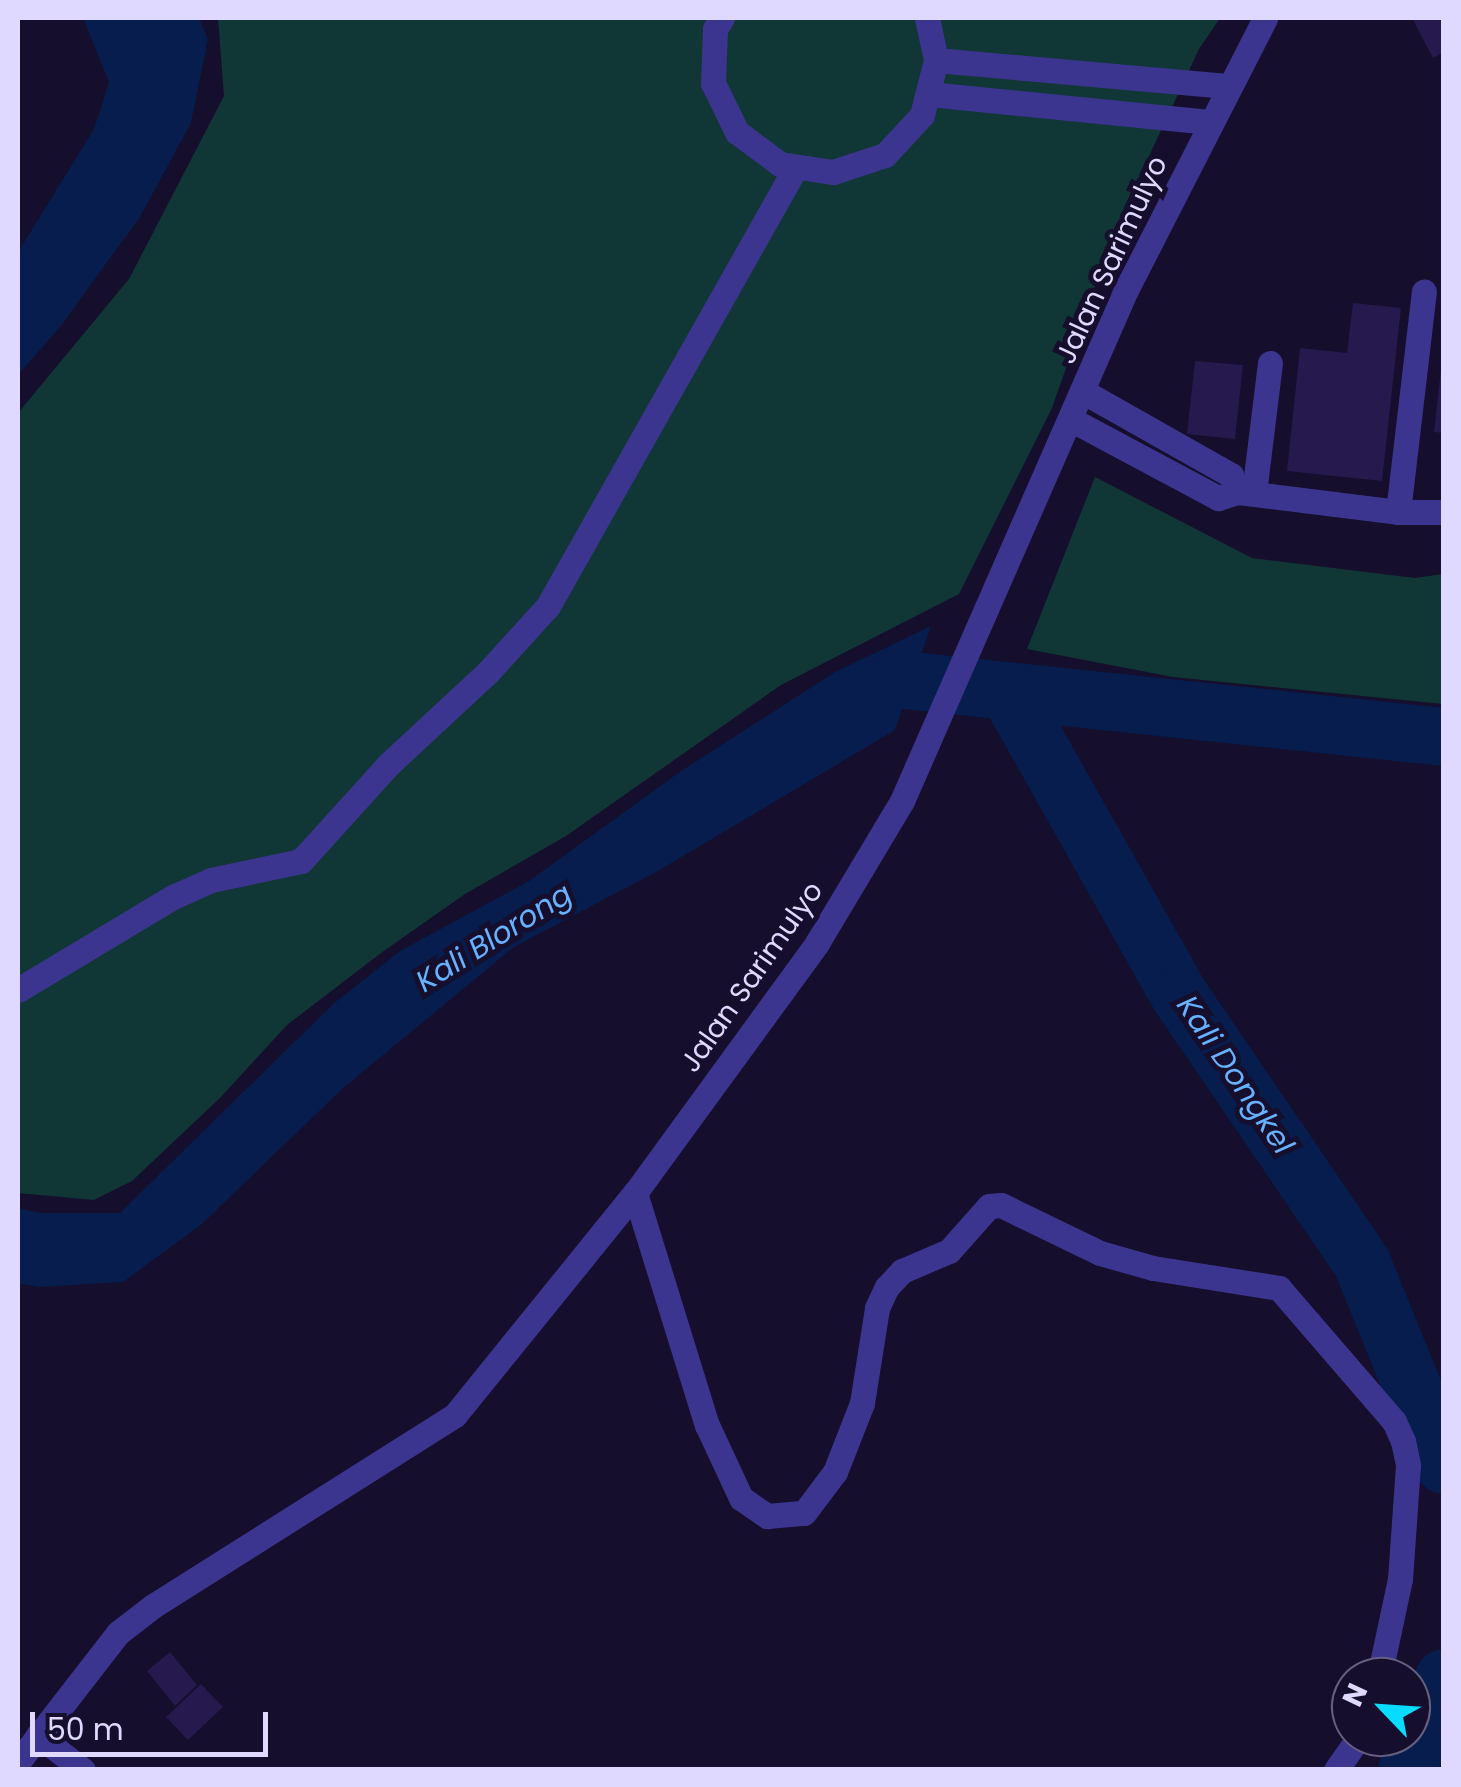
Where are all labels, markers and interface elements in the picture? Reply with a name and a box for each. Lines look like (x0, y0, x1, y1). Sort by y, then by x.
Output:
street label: Jalan Sarimulyo (1049, 151, 1175, 369)
street label: Jalan Sarimulyo (674, 875, 830, 1079)
water label: Kali Blorong (409, 876, 579, 1000)
water label: Kali Dongkel (1169, 989, 1301, 1161)
north arrow (1331, 1657, 1431, 1757)
text: N (1333, 1677, 1377, 1713)
scale bar (35, 1692, 272, 1754)
text: 50 m (47, 1708, 124, 1751)

